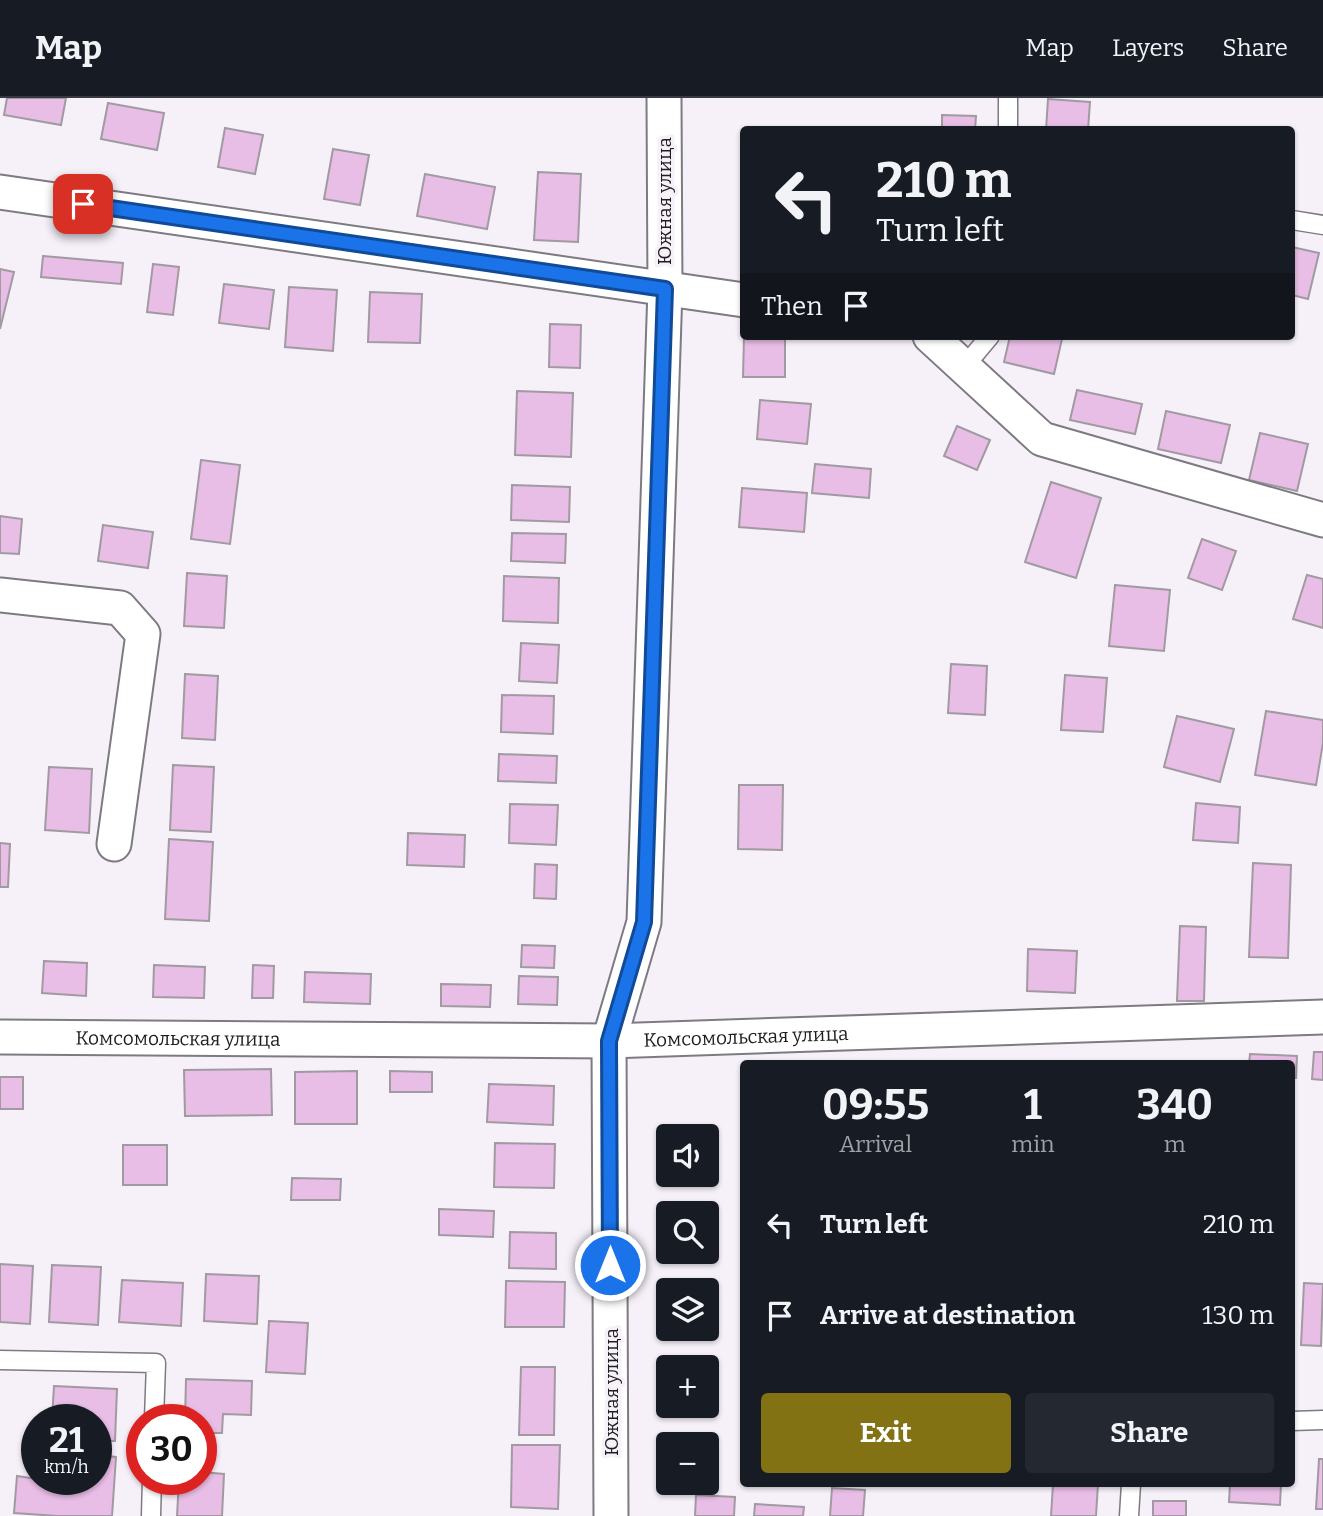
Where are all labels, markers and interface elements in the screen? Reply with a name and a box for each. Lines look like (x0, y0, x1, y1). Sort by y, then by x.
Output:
text: Map (35, 28, 102, 68)
text: Map (1026, 34, 1074, 62)
text: Layers (1112, 34, 1184, 62)
text: Share (1222, 34, 1288, 62)
street label: Южная улица (653, 136, 676, 265)
text: 210 m (876, 151, 1011, 210)
icon: left (761, 154, 852, 245)
pin (53, 174, 113, 234)
icon: arrive (64, 185, 102, 223)
text: Turn left (876, 211, 1004, 249)
icon: arrive (837, 287, 875, 325)
text: Then (761, 291, 823, 322)
street label: Комсомольская улица (643, 1021, 849, 1051)
street label: Комсомольская улица (75, 1026, 281, 1050)
text: 09:55 (822, 1080, 929, 1130)
text: 1 (1024, 1080, 1042, 1130)
text: 340 (1137, 1080, 1213, 1130)
map controls (656, 1124, 719, 1495)
button: sound (656, 1124, 719, 1187)
text: Arrival (839, 1130, 912, 1158)
text: min (1011, 1130, 1055, 1158)
text: m (1164, 1130, 1186, 1158)
button: search (656, 1201, 719, 1264)
icon: left (761, 1206, 799, 1244)
text: Turn left (820, 1209, 928, 1240)
text: 210 m (1203, 1209, 1274, 1240)
position arrow (573, 1228, 647, 1302)
button: layers (656, 1278, 719, 1341)
icon: arrive (761, 1297, 799, 1335)
text: Arrive at destination (820, 1300, 1075, 1331)
text: 130 m (1202, 1300, 1274, 1331)
street label: Южная улица (600, 1327, 623, 1456)
button: + (656, 1355, 719, 1418)
button: Exit (761, 1393, 1011, 1473)
button: Share (1025, 1393, 1274, 1473)
speed limit sign: 30 (126, 1404, 217, 1495)
text: 21 (49, 1419, 84, 1461)
button: − (656, 1432, 719, 1495)
text: km/h (44, 1456, 89, 1478)

